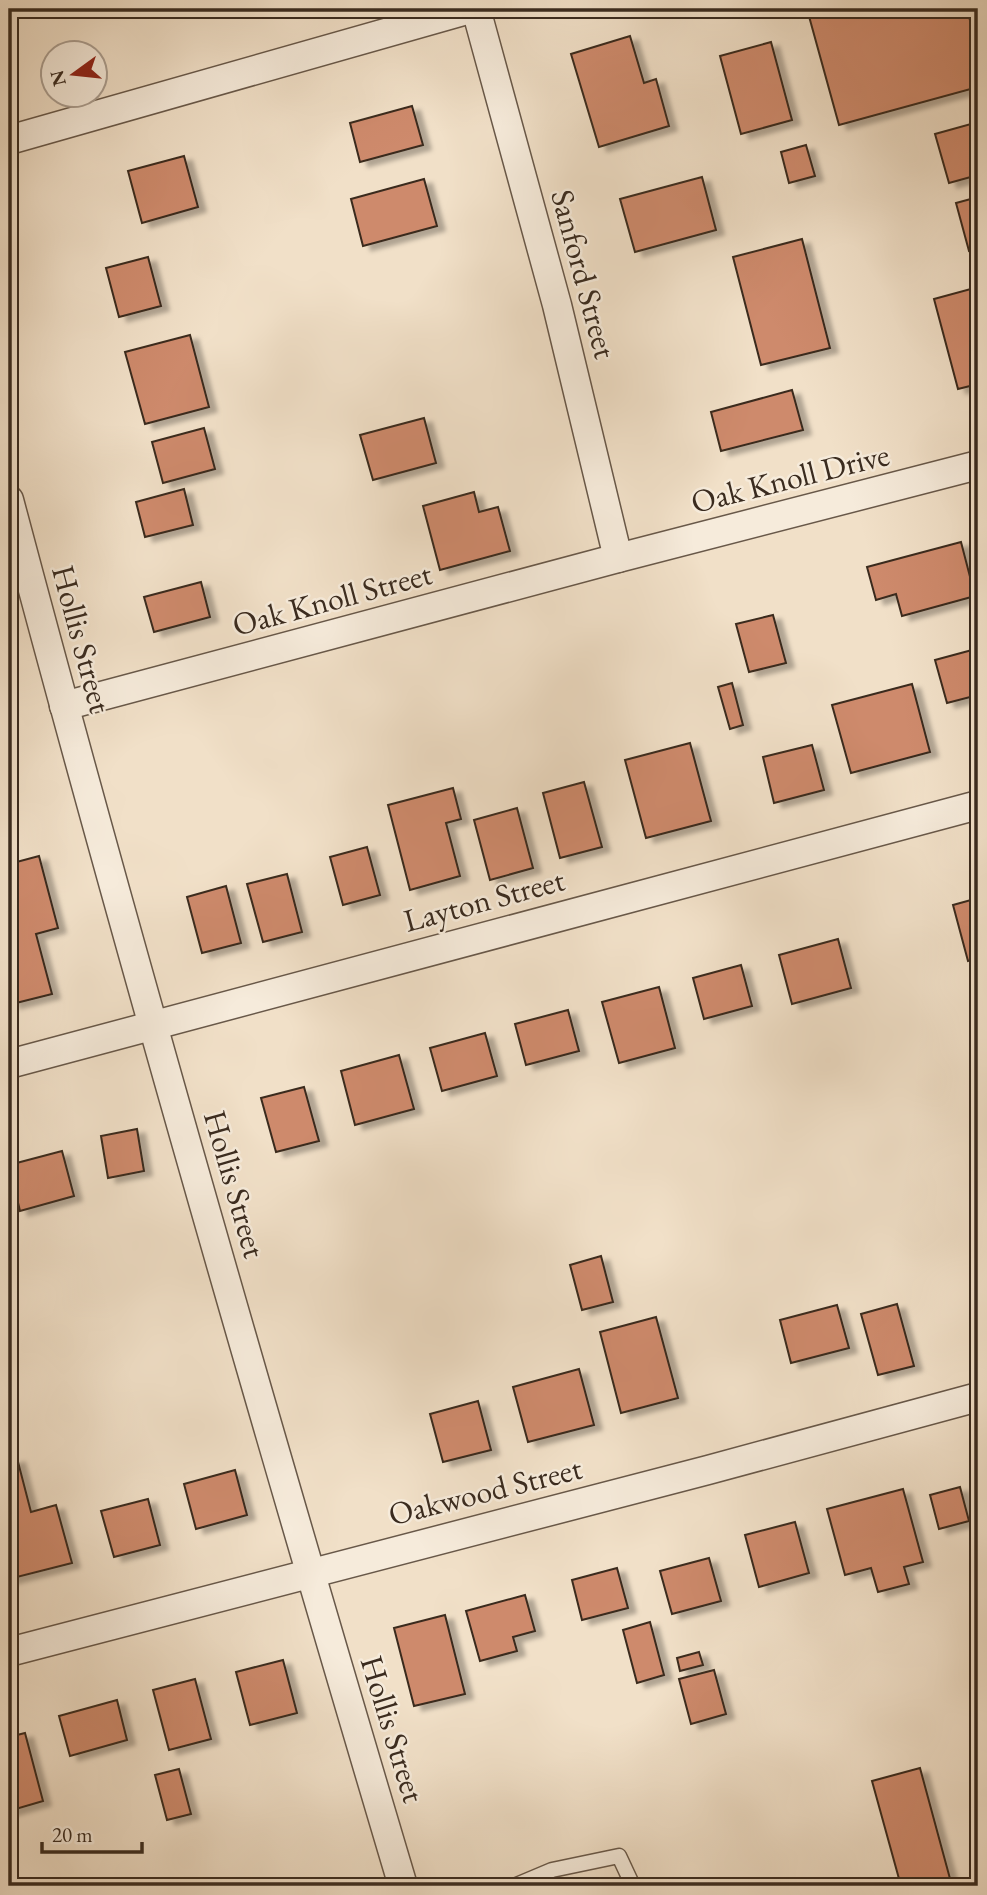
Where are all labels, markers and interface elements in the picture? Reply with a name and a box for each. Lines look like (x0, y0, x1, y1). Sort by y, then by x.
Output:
north arrow (38, 38, 108, 108)
text: N (44, 67, 72, 89)
street label: Sanford Street (541, 185, 627, 363)
street label: Oak Knoll Drive (687, 433, 893, 523)
street label: Oak Knoll Street (228, 552, 436, 646)
street label: Hollis Street (42, 560, 122, 718)
street label: Layton Street (399, 858, 569, 942)
street label: Hollis Street (194, 1105, 276, 1263)
street label: Oakwood Street (384, 1447, 586, 1535)
street label: Hollis Street (351, 1650, 435, 1808)
scale bar (42, 1811, 142, 1855)
text: 20 m (52, 1821, 93, 1848)

